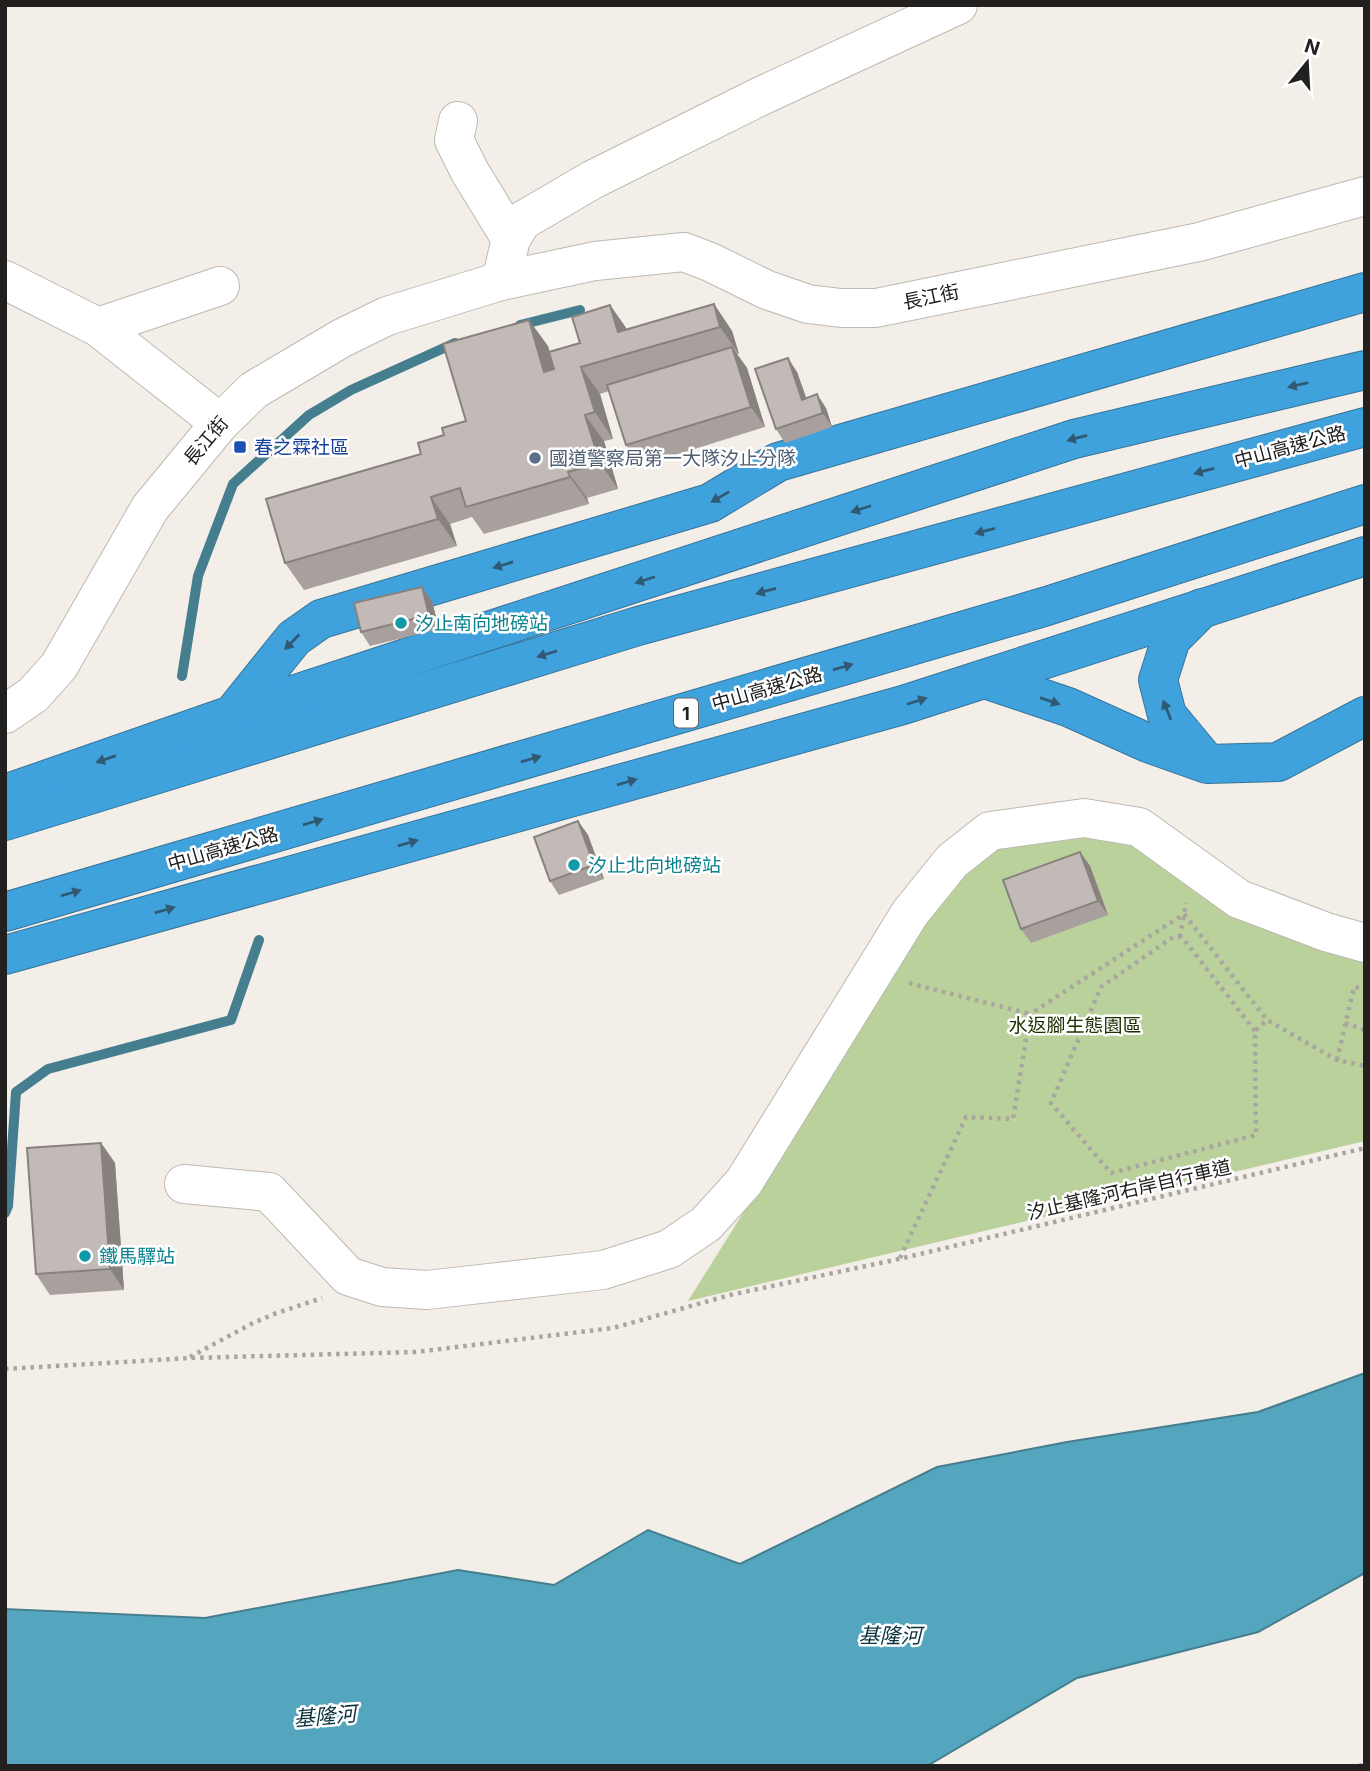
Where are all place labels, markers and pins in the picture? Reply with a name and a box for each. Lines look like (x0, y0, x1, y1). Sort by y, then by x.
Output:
place label: 春之霖社區 (254, 436, 349, 459)
marker: 春之霖社區 (232, 439, 248, 455)
place label: 國道警察局第一大隊汐止分隊 (549, 447, 796, 470)
marker: 國道警察局第一大隊汐止分隊 (527, 450, 543, 466)
place label: 汐止南向地磅站 (415, 612, 548, 635)
marker: 汐止南向地磅站 (393, 615, 409, 631)
place label: 汐止北向地磅站 (588, 854, 721, 877)
marker: 汐止北向地磅站 (566, 857, 582, 873)
place label: 鐵馬驛站 (99, 1245, 175, 1268)
marker: 鐵馬驛站 (77, 1248, 93, 1264)

